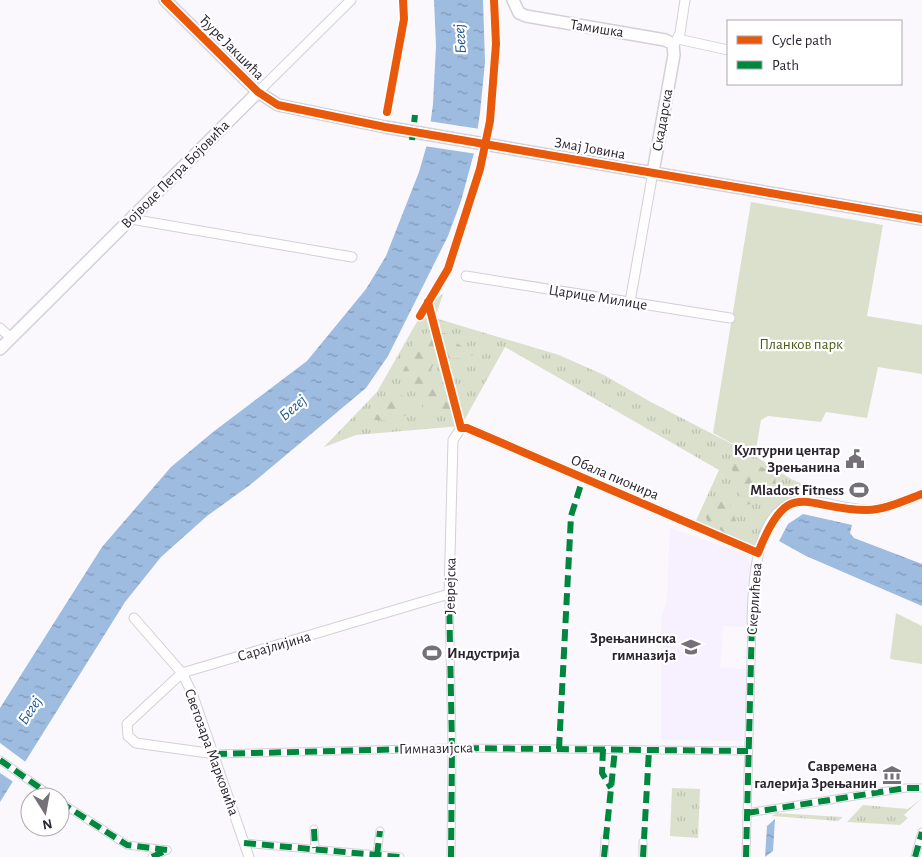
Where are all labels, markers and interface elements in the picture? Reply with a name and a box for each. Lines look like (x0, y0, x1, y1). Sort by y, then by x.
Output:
street label: Ђуре Јакшића (196, 12, 267, 83)
street label: Тамишка (569, 17, 625, 40)
legend (727, 20, 902, 85)
water label: Бегеј (451, 23, 470, 54)
text: Cycle path (772, 33, 832, 48)
text: Path (772, 58, 799, 73)
street label: Скадарска (650, 88, 675, 152)
street label: Војводе Петра Бојовића (118, 117, 232, 231)
street label: Змај Јовина (553, 135, 627, 162)
street label: Царице Милице (547, 282, 648, 313)
park label: Планков парк (759, 337, 843, 352)
water label: Бегеј (276, 392, 310, 424)
place label: Културни центар Зрењанина (734, 443, 840, 475)
public building icon: Културни центар Зрењанина (844, 448, 866, 470)
street label: Обала пионира (569, 452, 661, 503)
sports icon: Mladost Fitness (848, 479, 870, 501)
place label: Mladost Fitness (750, 483, 844, 498)
street label: Јеврејска (443, 557, 458, 615)
street label: Скерлићева (744, 562, 765, 636)
street label: Сарајлијина (236, 629, 313, 664)
place label: Зрењанинска гимназија (590, 631, 676, 663)
school or university icon: Зрењанинска гимназија (680, 636, 702, 658)
sports icon: Индустрија (421, 642, 443, 664)
place label: Индустрија (447, 646, 520, 661)
street label: Светозара Марковића (182, 687, 242, 818)
water label: Бегеј (15, 693, 46, 728)
street label: Гимназијска (399, 740, 473, 757)
place label: Савремена галерија Зрењанин (754, 759, 877, 791)
museum icon: Савремена галерија Зрењанин (881, 764, 903, 786)
north arrow (20, 787, 70, 837)
text: N (41, 816, 53, 832)

